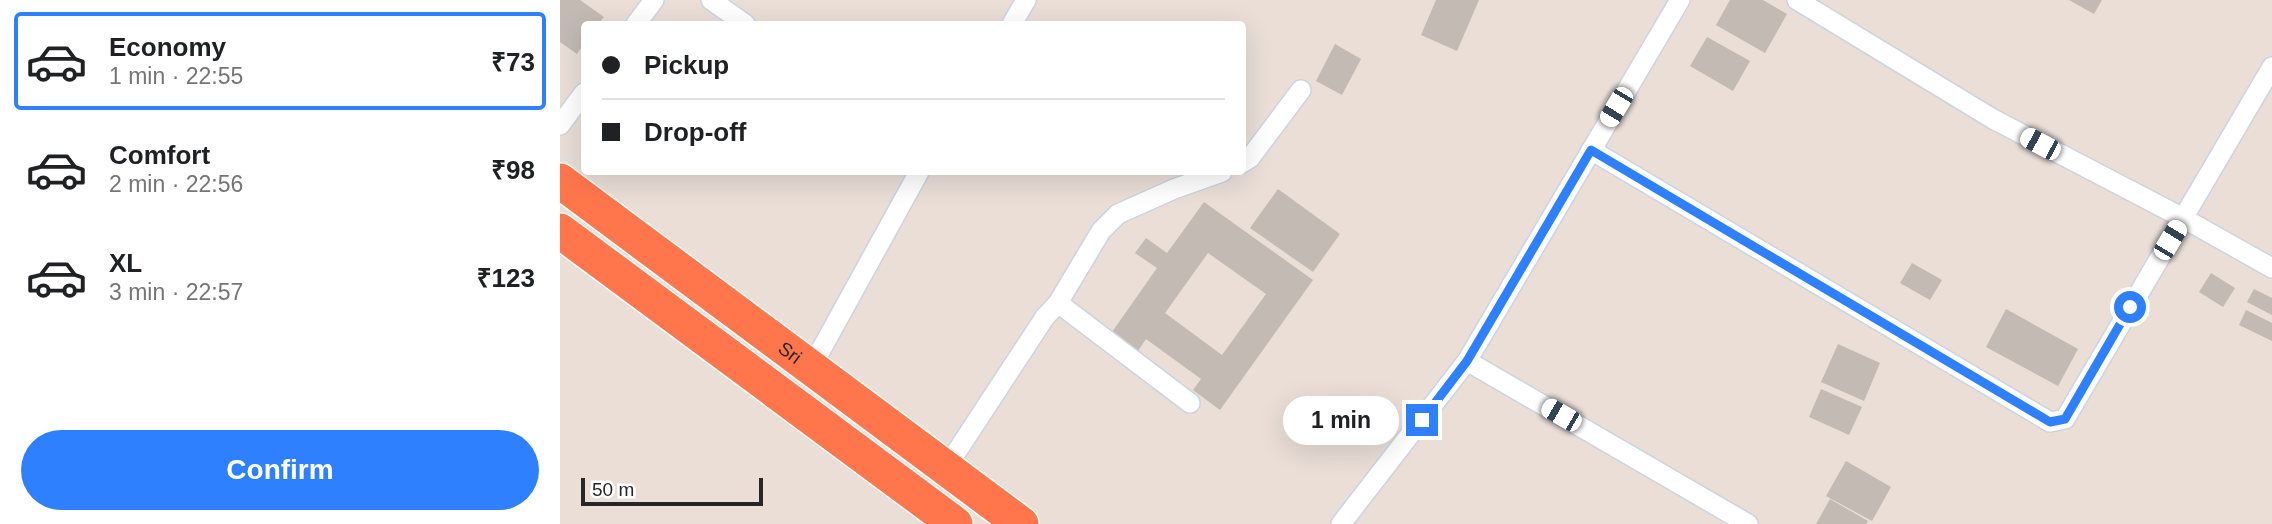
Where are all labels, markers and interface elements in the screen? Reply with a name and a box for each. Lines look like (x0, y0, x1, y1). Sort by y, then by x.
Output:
icon: car (25, 30, 88, 93)
text: Economy (109, 32, 226, 62)
text: ₹73 (491, 47, 535, 77)
text: Pickup (644, 50, 729, 80)
text: 1 min · 22:55 (109, 63, 243, 89)
car (1597, 84, 1636, 130)
text: Drop-off (644, 117, 747, 147)
car (2017, 125, 2064, 163)
icon: car (25, 138, 88, 201)
text: Comfort (109, 140, 210, 170)
text: ₹98 (491, 155, 535, 185)
text: 2 min · 22:56 (109, 171, 243, 197)
car (2151, 217, 2190, 263)
icon: car (25, 246, 88, 309)
text: XL (109, 248, 142, 278)
text: ₹123 (477, 263, 535, 293)
text: 3 min · 22:57 (109, 279, 243, 305)
route start (2114, 291, 2146, 323)
street label: Sri (774, 337, 806, 368)
car (1538, 395, 1585, 435)
callout: 1 min (1282, 396, 1398, 444)
route end (1406, 404, 1438, 436)
text: 1 min (1311, 407, 1371, 433)
button: Confirm (21, 430, 539, 510)
scale bar (581, 475, 763, 507)
text: 50 m (592, 479, 634, 500)

